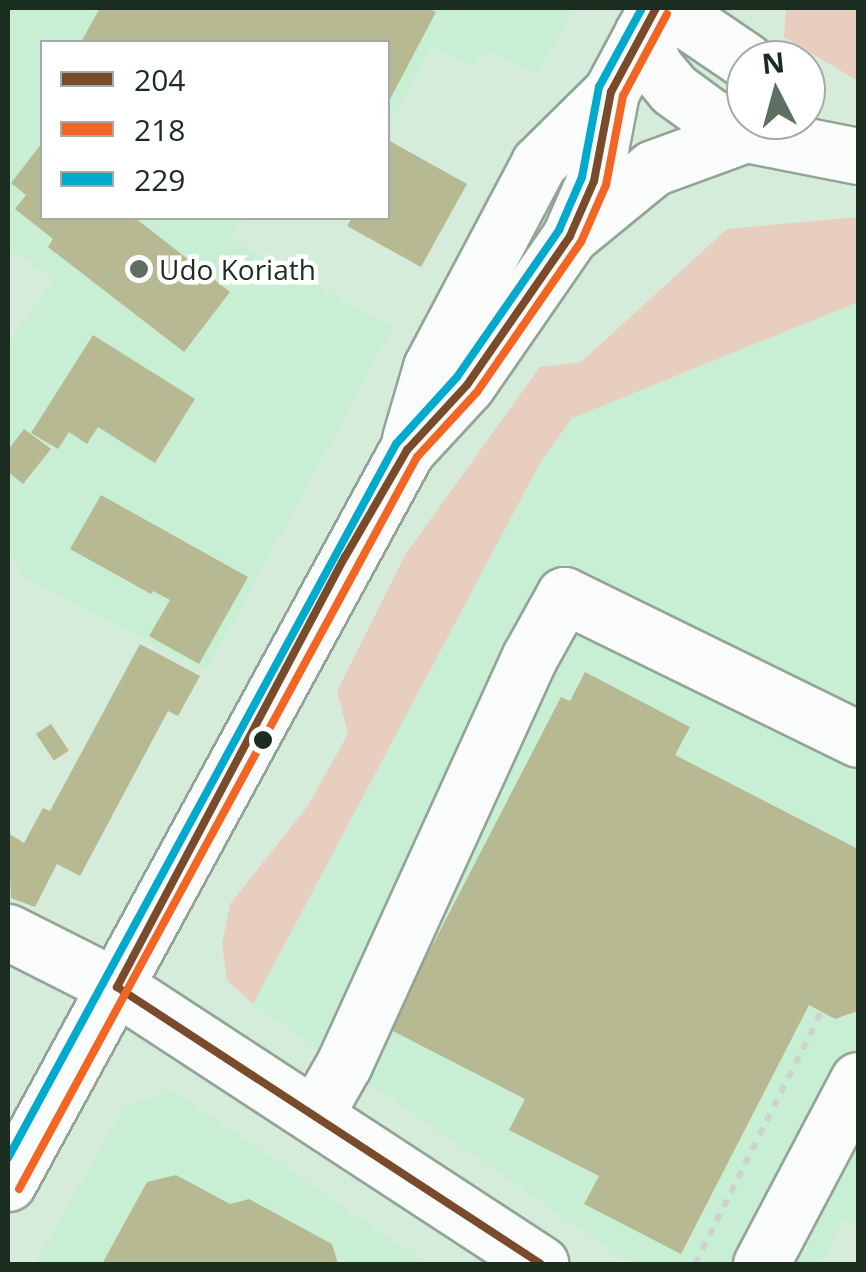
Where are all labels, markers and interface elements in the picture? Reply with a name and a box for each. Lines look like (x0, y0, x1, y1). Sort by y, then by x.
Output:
legend (40, 40, 390, 220)
north arrow (726, 40, 826, 140)
text: N (760, 42, 786, 82)
text: 204 (134, 59, 185, 100)
text: 218 (134, 109, 185, 150)
text: 229 (134, 159, 185, 200)
place label: Udo Koriath (159, 252, 316, 286)
marker: Udo Koriath (128, 258, 150, 280)
unlabelled marker (253, 730, 273, 750)

